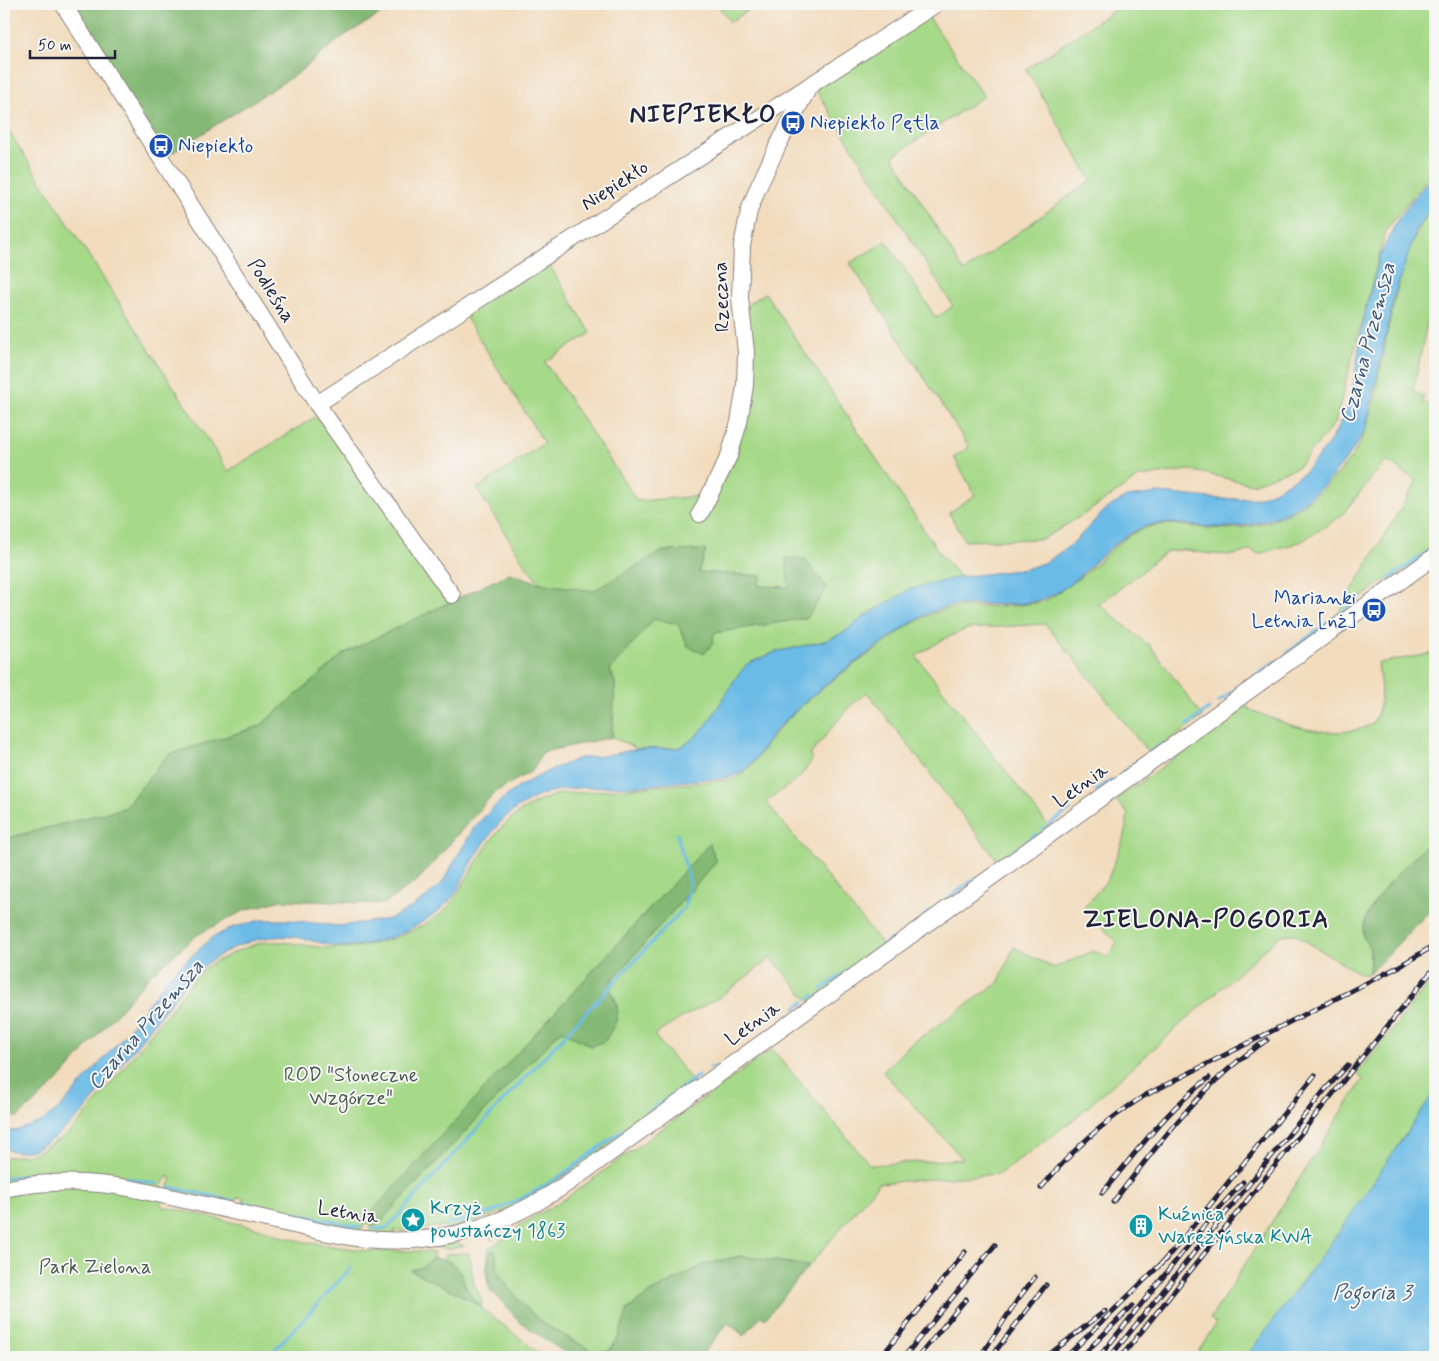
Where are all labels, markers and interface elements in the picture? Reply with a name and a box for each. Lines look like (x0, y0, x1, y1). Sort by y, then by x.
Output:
scale bar (30, 28, 115, 60)
text: 50 m (38, 36, 72, 56)
district label: NIEPIEKŁO (629, 99, 777, 132)
bus stop icon: Niepiekło Pętla (780, 110, 806, 136)
place label: Niepiekło Pętla (810, 110, 940, 137)
bus stop icon: Niepiekło (148, 133, 174, 159)
place label: Niepiekło (178, 133, 253, 160)
street label: Niepiekło (576, 154, 654, 218)
street label: Podleśna (241, 254, 301, 328)
water label: Czarna Przemsza (1333, 260, 1403, 426)
street label: Rzeczna (707, 261, 737, 333)
place label: Marianki Letnia [nż] (1251, 585, 1356, 635)
bus stop icon: Marianki Letnia [nż] (1361, 597, 1387, 623)
street label: Letnia (1048, 756, 1115, 815)
district label: ZIELONA-POGORIA (1083, 904, 1329, 937)
water label: Czarna Przemsza (82, 954, 210, 1096)
street label: Letnia (720, 994, 787, 1053)
park label: ROD "Słoneczne Wzgórze" (284, 1062, 418, 1113)
street label: Letnia (315, 1195, 382, 1231)
place label: Krzyż powstańczy 1863 (430, 1195, 565, 1245)
place label: Kuźnica Warężyńska KWA (1158, 1201, 1312, 1251)
place icon: Krzyż powstańczy 1863 (400, 1207, 426, 1233)
building icon: Kuźnica Warężyńska KWA (1128, 1213, 1154, 1239)
park label: Park Zielona (39, 1254, 151, 1281)
water label: Pogoria 3 (1333, 1279, 1415, 1309)

